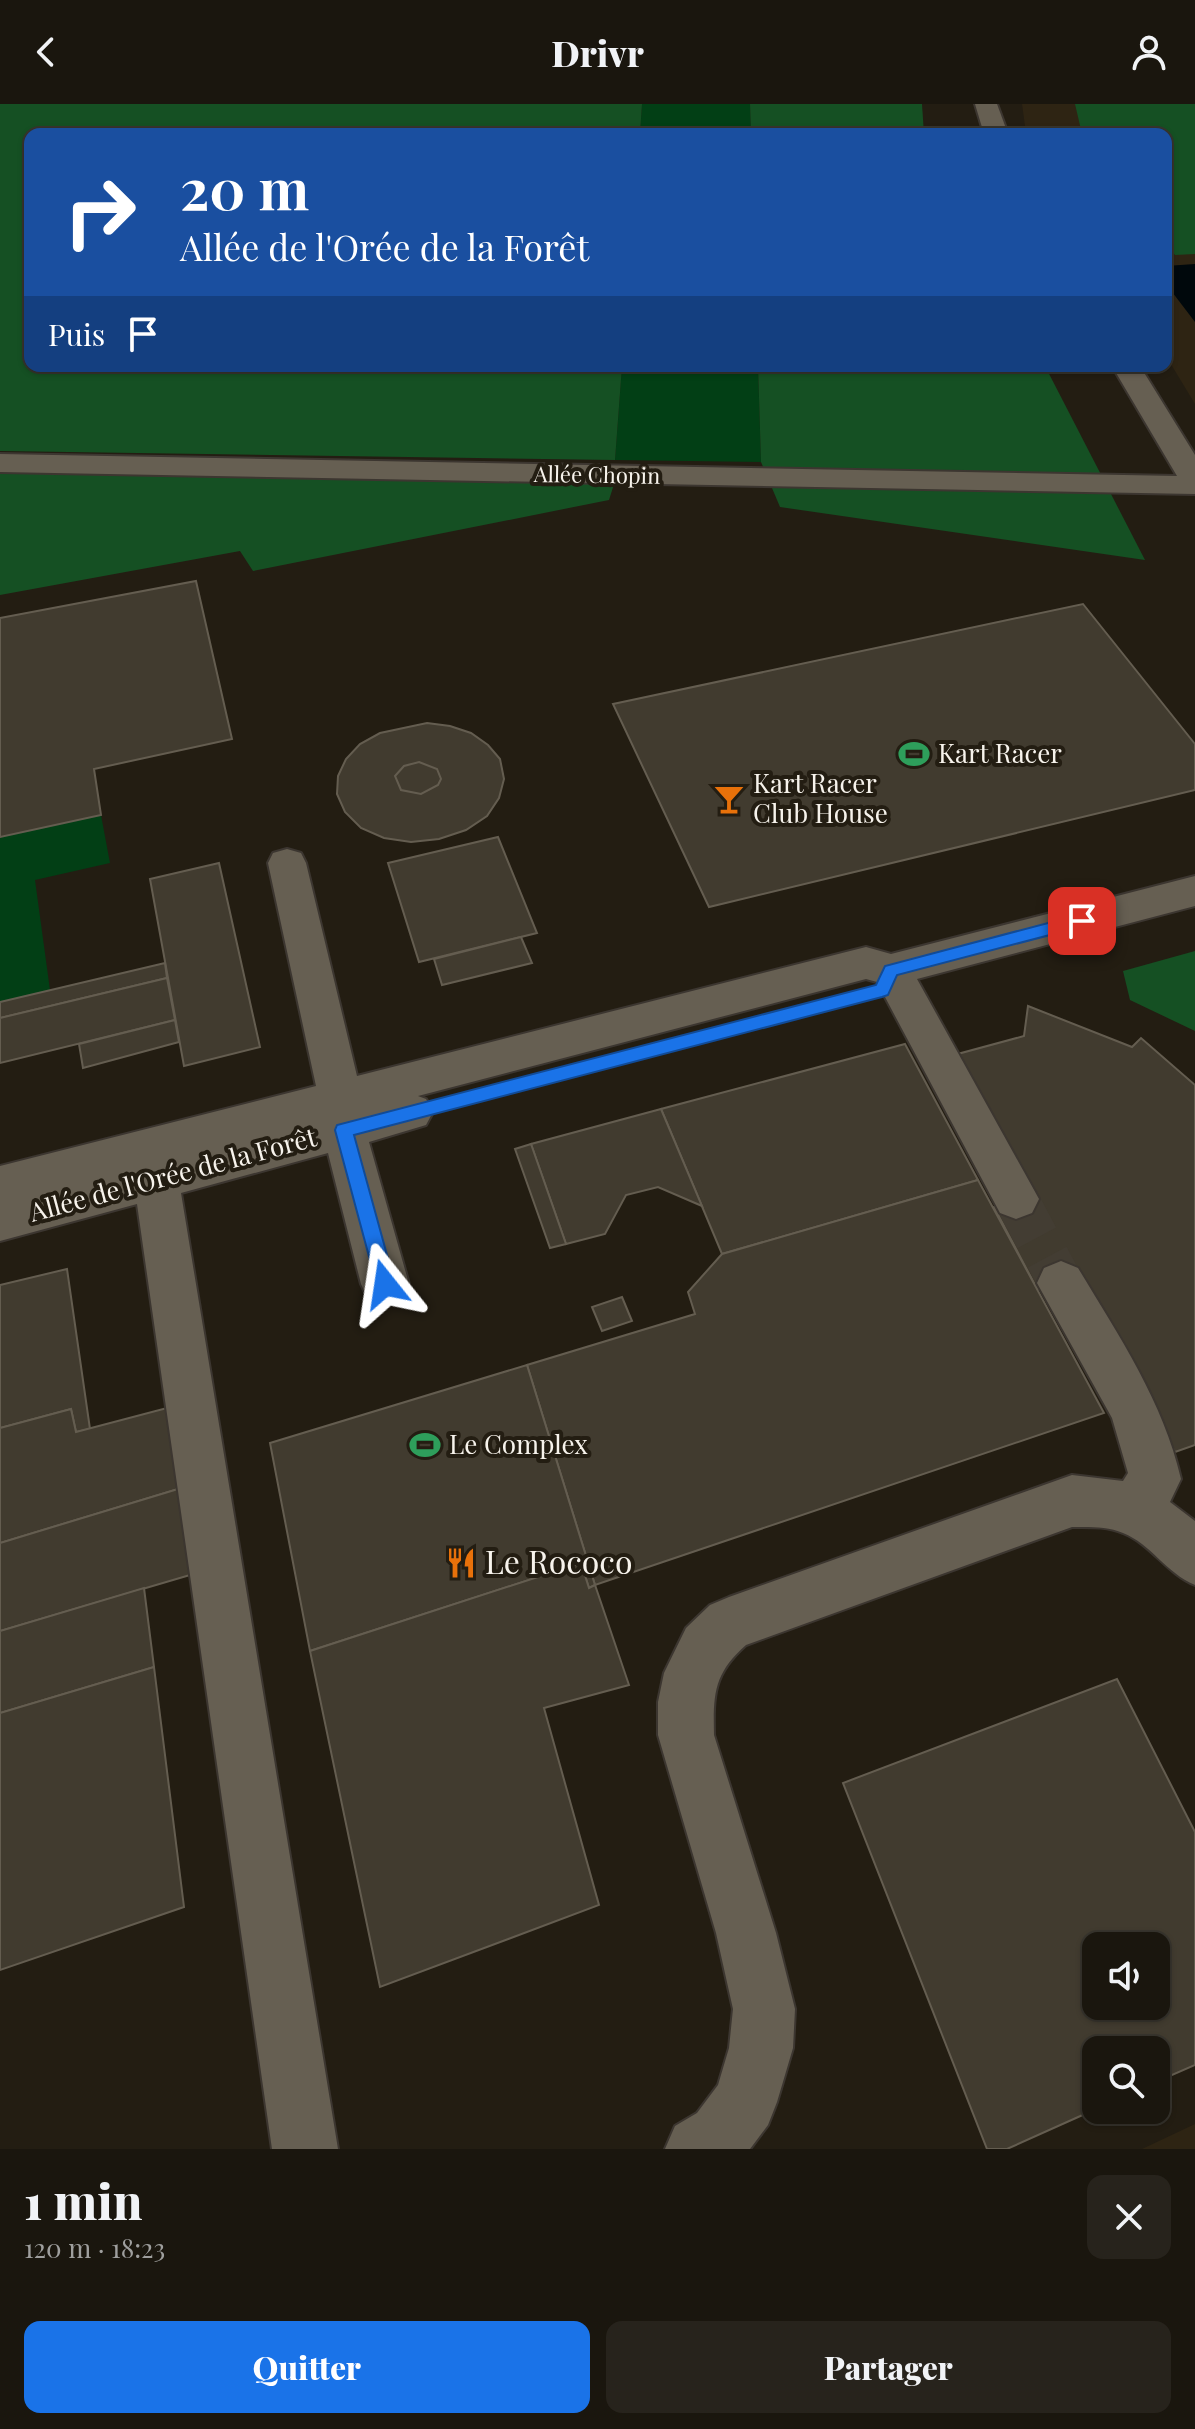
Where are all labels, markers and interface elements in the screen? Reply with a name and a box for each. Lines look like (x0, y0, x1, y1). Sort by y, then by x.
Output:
text: Drivr (551, 28, 644, 76)
icon: back (24, 30, 68, 74)
icon: person (1127, 30, 1171, 74)
text: 20 m (180, 150, 309, 225)
icon: right (48, 160, 152, 264)
text: Allée de l'Orée de la Forêt (180, 222, 589, 270)
icon: arrive (121, 312, 165, 356)
text: Puis (48, 314, 105, 354)
street label: Allée Chopin (533, 458, 661, 490)
place label: Kart Racer (938, 735, 1062, 770)
sports icon: Kart Racer (897, 737, 931, 771)
place label: Kart Racer Club House (753, 765, 888, 830)
bar icon: Kart Racer Club House (712, 782, 746, 816)
pin (1048, 887, 1116, 955)
icon: arrive (1060, 899, 1104, 943)
street label: Allée de l'Orée de la Forêt (24, 1118, 321, 1229)
position arrow (343, 1242, 427, 1326)
place label: Le Complex (449, 1426, 588, 1461)
sports icon: Le Complex (408, 1428, 442, 1462)
place label: Le Rococo (485, 1539, 632, 1582)
restaurant icon: Le Rococo (444, 1546, 478, 1580)
map controls (1082, 1932, 1170, 2124)
button: sound (1082, 1932, 1170, 2020)
button: search (1082, 2036, 1170, 2124)
text: 1 min (24, 2168, 142, 2232)
button: close (1087, 2175, 1171, 2259)
text: 120 m · 18:23 (24, 2230, 165, 2265)
button: Quitter (24, 2321, 590, 2413)
button: Partager (606, 2321, 1171, 2413)

